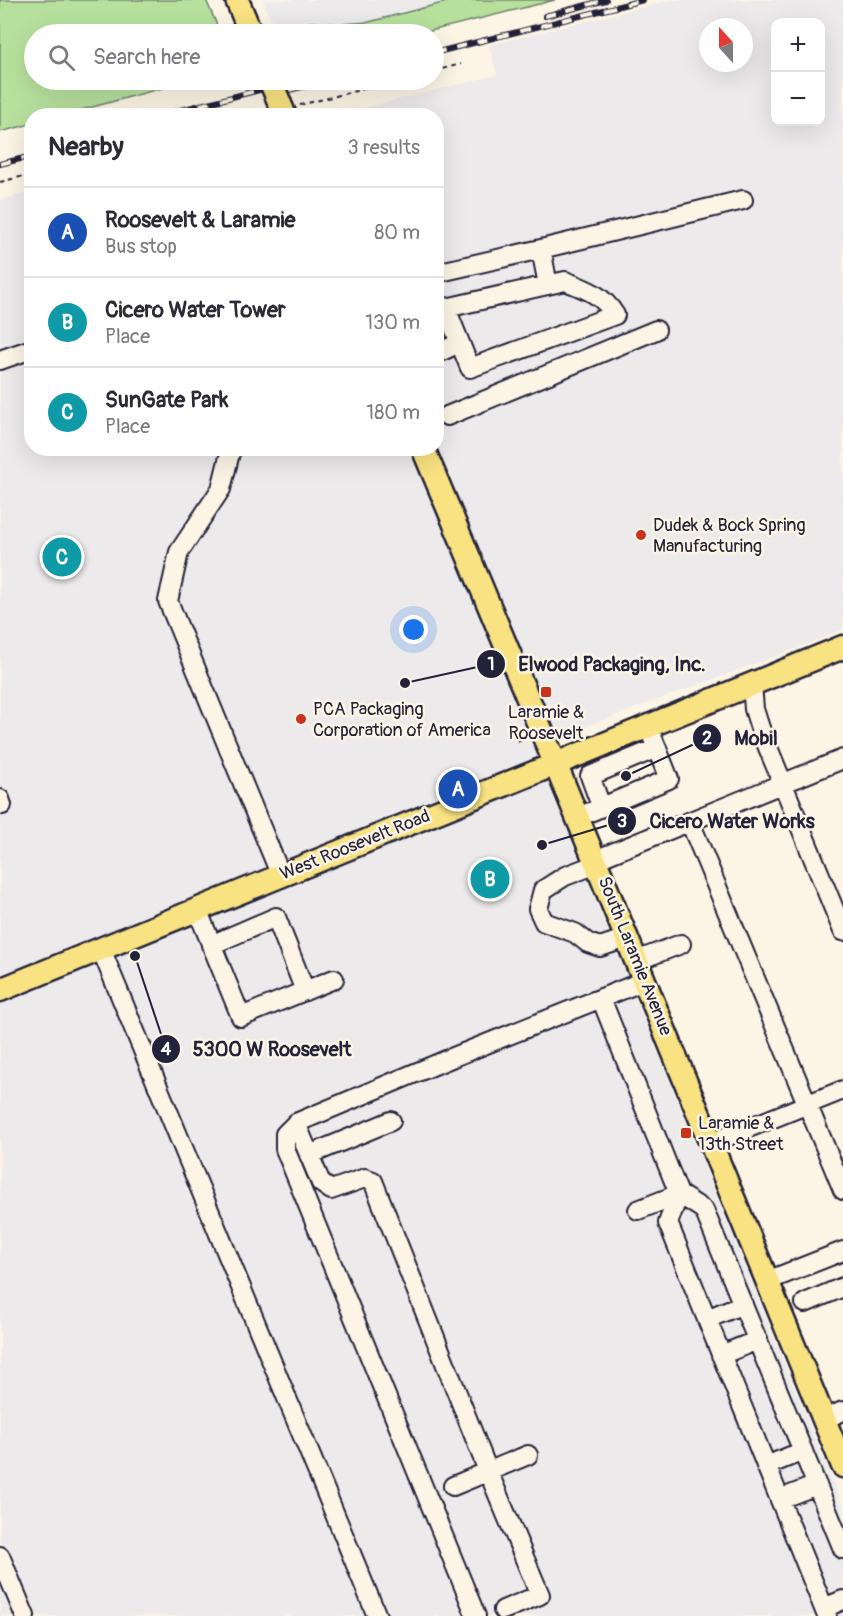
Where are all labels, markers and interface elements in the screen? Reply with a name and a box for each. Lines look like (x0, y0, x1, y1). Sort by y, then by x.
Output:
north arrow (699, 18, 753, 72)
map controls (771, 18, 825, 126)
button: + (771, 18, 825, 72)
search box (24, 24, 444, 90)
icon: search (45, 41, 78, 74)
text: Search here (93, 43, 200, 71)
button: − (771, 72, 825, 126)
text: Nearby (48, 131, 124, 163)
text: 3 results (348, 135, 420, 160)
text: Roosevelt & Laramie (105, 206, 295, 234)
text: A (61, 220, 74, 245)
text: 80 m (374, 220, 420, 245)
text: Bus stop (105, 234, 177, 259)
text: Cicero Water Tower (105, 296, 286, 324)
text: B (62, 310, 73, 335)
text: 130 m (365, 310, 420, 335)
text: Place (105, 324, 150, 349)
text: SunGate Park (105, 386, 229, 414)
text: C (61, 400, 74, 425)
text: 180 m (366, 400, 420, 425)
text: Place (105, 414, 150, 439)
place label: Dudek & Bock Spring Manufacturing (653, 514, 806, 558)
marker: Dudek & Bock Spring Manufacturing (634, 528, 648, 542)
pin: C (42, 534, 82, 580)
your location (399, 615, 428, 644)
callout: Elwood Packaging, Inc. (476, 645, 718, 683)
text: Elwood Packaging, Inc. (518, 652, 706, 677)
text: 1 (487, 653, 495, 676)
marker: Laramie & Roosevelt (539, 685, 553, 699)
place label: PCA Packaging Corporation of America (313, 698, 491, 742)
place label: Laramie & Roosevelt (508, 701, 584, 745)
marker: PCA Packaging Corporation of America (294, 712, 308, 726)
callout: Mobil (692, 719, 790, 757)
text: Mobil (734, 726, 778, 751)
text: 2 (702, 727, 712, 750)
pin: A (438, 766, 478, 812)
callout: Cicero Water Works (607, 802, 826, 840)
street label: West Roosevelt Road (277, 804, 433, 886)
text: Cicero Water Works (649, 809, 815, 834)
text: 3 (617, 810, 627, 833)
pin: B (470, 856, 510, 902)
street label: South Laramie Avenue (593, 873, 677, 1039)
callout: 5300 W Roosevelt (151, 1030, 363, 1068)
text: 5300 W Roosevelt (193, 1037, 352, 1062)
text: 4 (161, 1038, 172, 1061)
place label: Laramie & 13th Street (698, 1112, 784, 1156)
marker: Laramie & 13th Street (679, 1126, 693, 1140)

